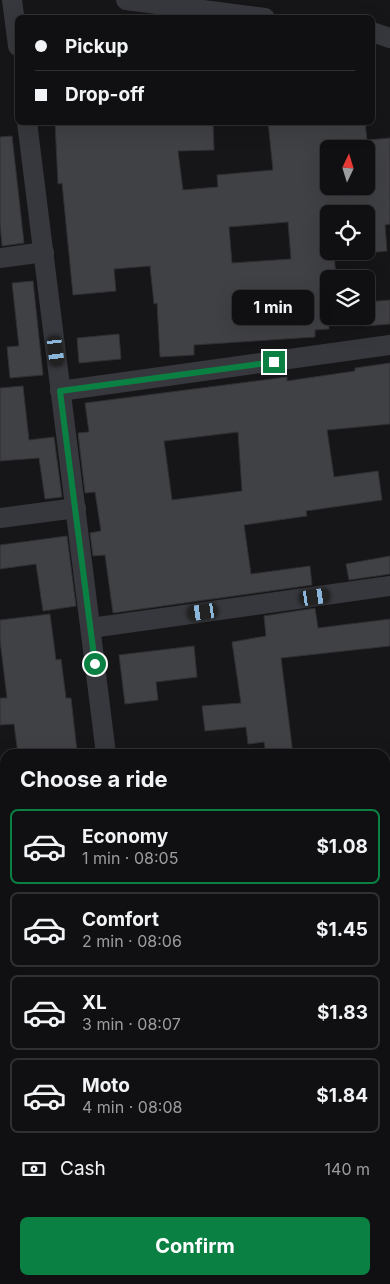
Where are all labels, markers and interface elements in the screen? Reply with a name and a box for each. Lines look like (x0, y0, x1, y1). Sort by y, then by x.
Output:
text: Pickup (65, 35, 128, 58)
text: Drop-off (65, 83, 145, 106)
north arrow (320, 140, 375, 195)
map controls (320, 140, 375, 325)
button: locate (320, 205, 375, 260)
button: layers (320, 270, 375, 325)
callout: 1 min (233, 290, 315, 324)
text: 1 min (253, 297, 293, 317)
car (46, 335, 65, 367)
route end (263, 351, 285, 373)
car (299, 587, 330, 607)
car (187, 602, 218, 622)
route start (84, 653, 106, 675)
text: Choose a ride (20, 766, 168, 792)
icon: car (22, 824, 67, 869)
text: Economy (82, 825, 168, 848)
text: $1.08 (316, 835, 368, 858)
text: 1 min · 08:05 (82, 848, 178, 868)
icon: car (22, 907, 67, 952)
text: Comfort (82, 908, 159, 931)
text: $1.45 (316, 918, 368, 941)
text: 2 min · 08:06 (82, 931, 182, 951)
icon: car (22, 990, 67, 1035)
text: XL (82, 991, 107, 1014)
text: $1.83 (317, 1001, 368, 1024)
text: 3 min · 08:07 (82, 1014, 181, 1034)
icon: car (22, 1073, 67, 1118)
text: Moto (82, 1074, 130, 1097)
text: $1.84 (316, 1084, 368, 1107)
text: 4 min · 08:08 (82, 1097, 182, 1117)
icon: cash (20, 1155, 48, 1183)
text: Cash (60, 1157, 106, 1180)
text: 140 m (325, 1159, 370, 1179)
button: Confirm (20, 1217, 370, 1275)

